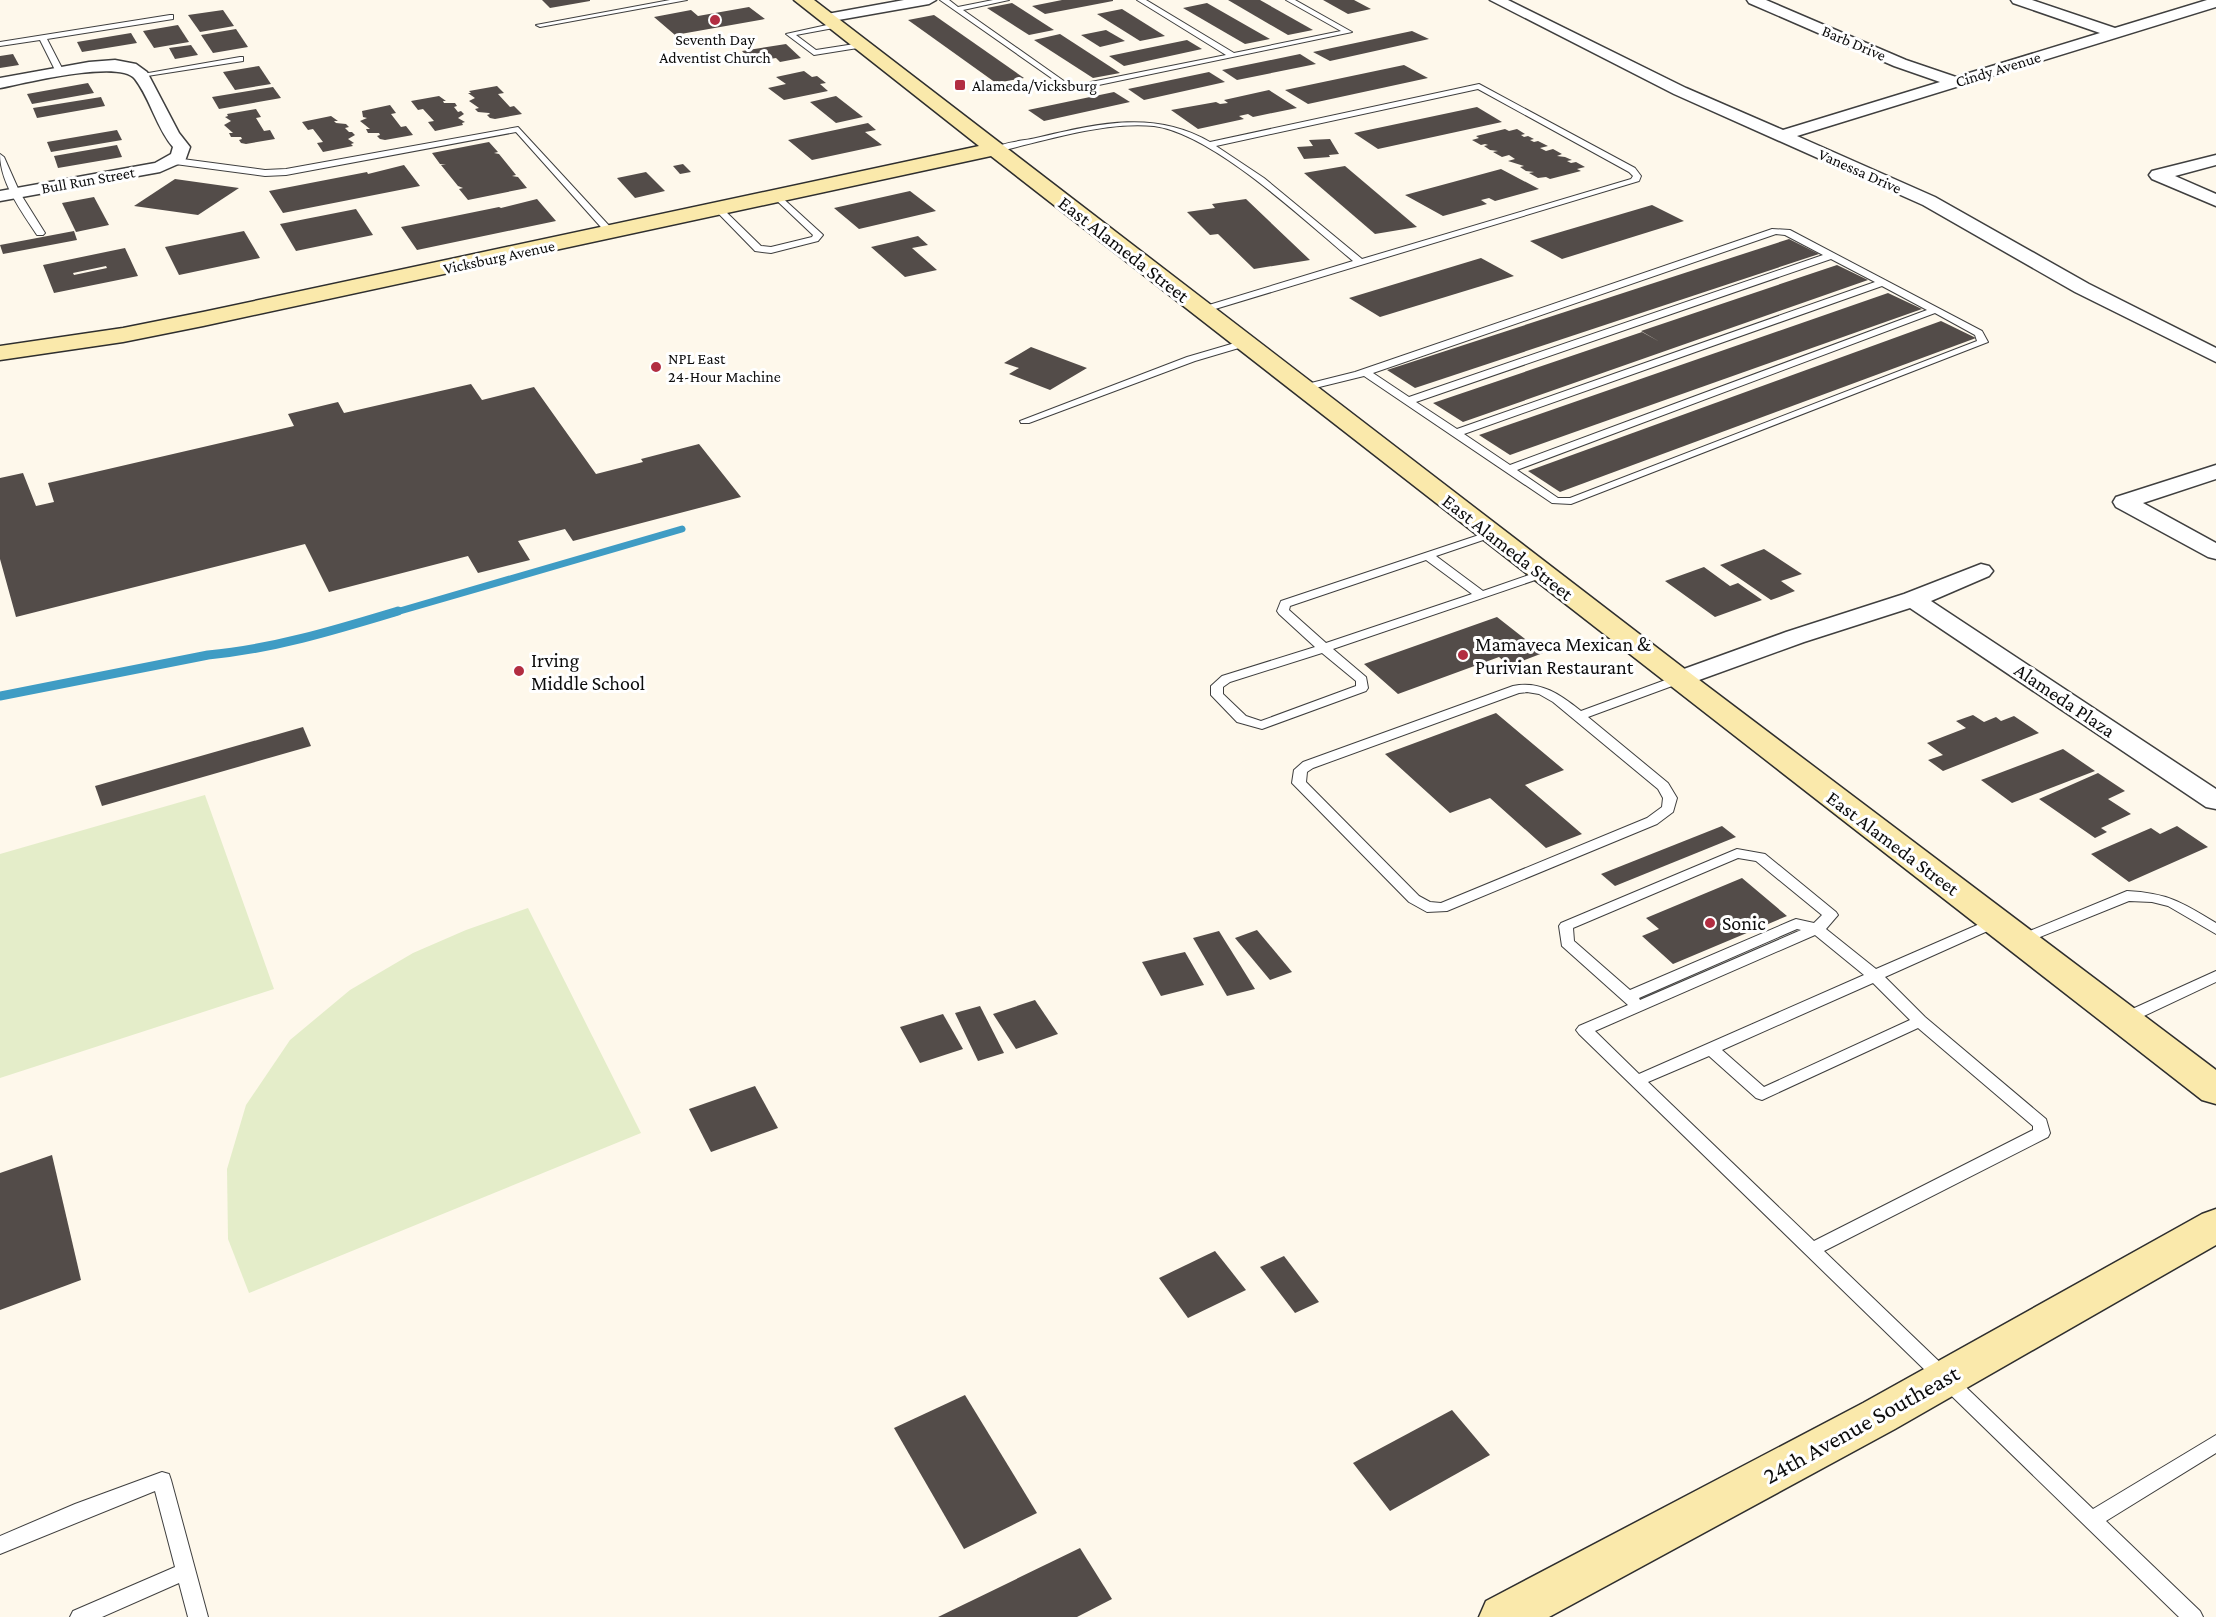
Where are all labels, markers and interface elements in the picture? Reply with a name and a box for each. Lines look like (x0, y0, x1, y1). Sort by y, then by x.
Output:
marker: Seventh Day Adventist Church (708, 13, 722, 27)
street label: Barb Drive (1819, 22, 1889, 64)
place label: Seventh Day Adventist Church (659, 31, 771, 66)
street label: Cindy Avenue (1953, 48, 2043, 91)
place label: Alameda/Vicksburg (972, 77, 1097, 95)
marker: Alameda/Vicksburg (953, 78, 967, 92)
street label: Vanessa Drive (1816, 145, 1904, 197)
street label: Bull Run Street (40, 163, 137, 197)
street label: East Alameda Street (1054, 191, 1194, 307)
street label: Vicksburg Avenue (442, 237, 556, 278)
place label: NPL East 24-Hour Machine (668, 350, 781, 385)
marker: NPL East 24-Hour Machine (649, 360, 663, 374)
street label: East Alameda Street (1438, 489, 1578, 605)
place label: Mamaveca Mexican & Purivian Restaurant (1475, 633, 1652, 678)
marker: Mamaveca Mexican & Purivian Restaurant (1456, 648, 1470, 662)
place label: Irving Middle School (531, 649, 645, 694)
street label: Alameda Plaza (2011, 658, 2119, 742)
marker: Irving Middle School (512, 664, 526, 678)
street label: East Alameda Street (1823, 786, 1964, 900)
place label: Sonic (1722, 912, 1766, 934)
marker: Sonic (1703, 916, 1717, 930)
street label: 24th Avenue Southeast (1758, 1358, 1965, 1489)

